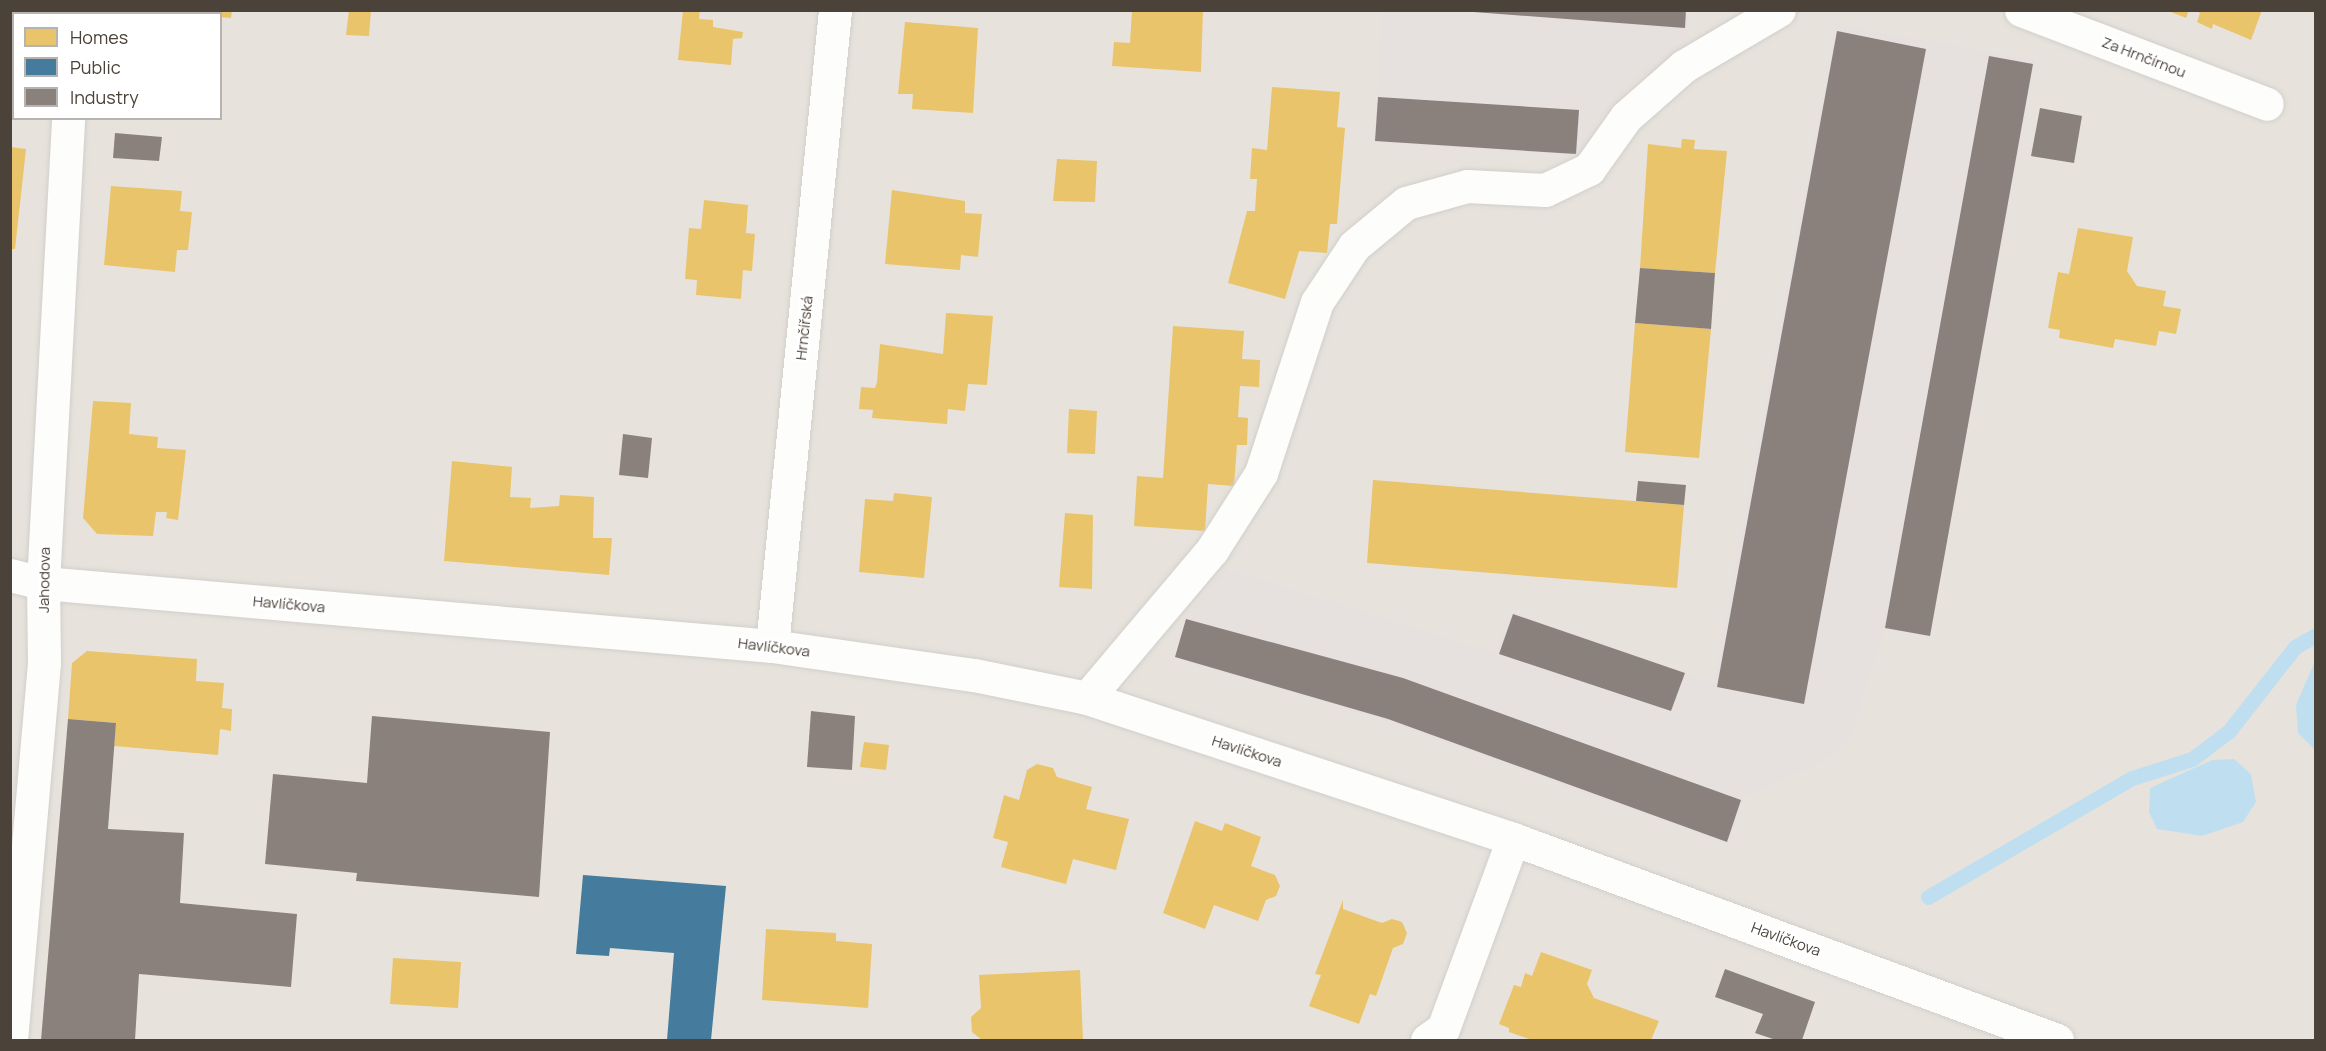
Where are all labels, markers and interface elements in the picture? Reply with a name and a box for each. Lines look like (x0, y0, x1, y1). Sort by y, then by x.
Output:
legend (12, 12, 222, 120)
text: Homes (70, 25, 128, 49)
street label: Za Hrnčírnou (2099, 33, 2189, 81)
text: Public (70, 55, 121, 79)
text: Industry (70, 85, 139, 109)
street label: Hrnčířská (792, 295, 816, 361)
street label: Jahodova (34, 547, 54, 613)
street label: Havlíčkova (252, 592, 326, 616)
street label: Havlíčkova (737, 634, 811, 660)
street label: Havlíčkova (1210, 731, 1284, 771)
street label: Havlíčkova (1749, 918, 1823, 960)

